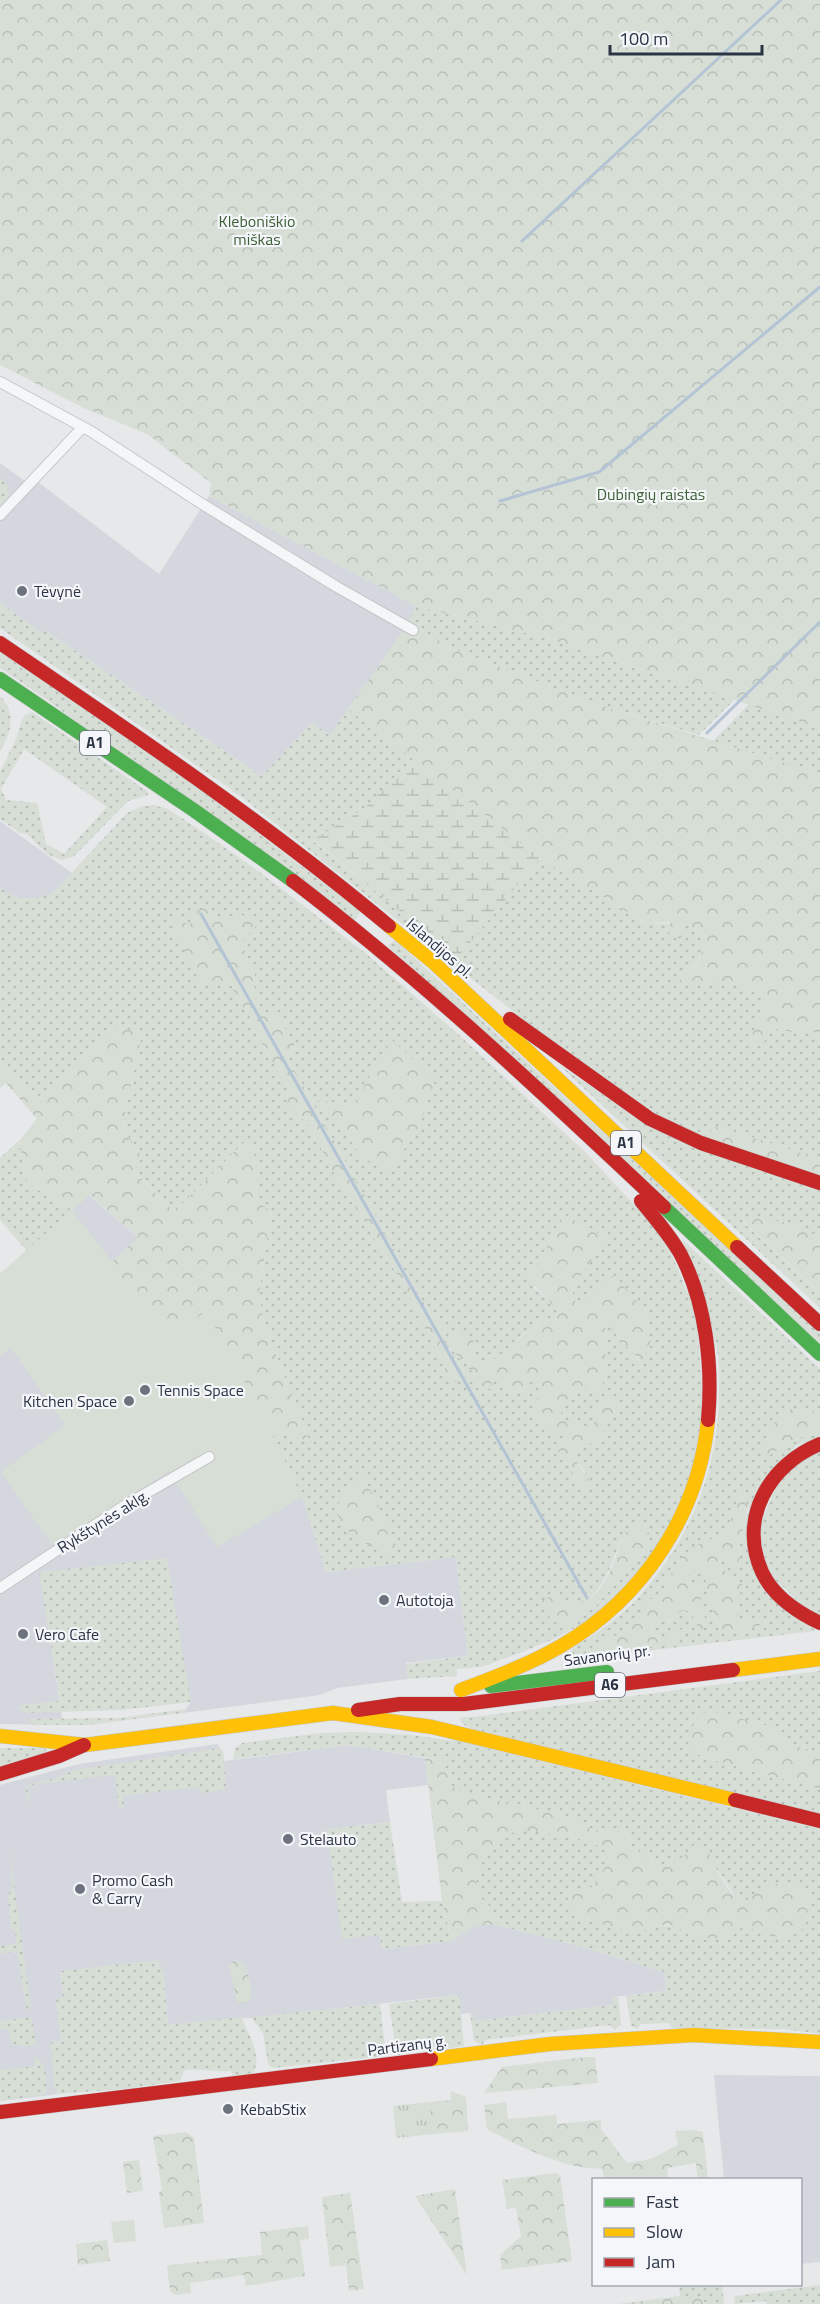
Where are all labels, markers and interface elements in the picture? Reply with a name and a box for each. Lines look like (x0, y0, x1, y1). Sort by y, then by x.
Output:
scale bar (610, 18, 762, 56)
text: 100 m (619, 25, 668, 52)
park label: Kleboniškio miškas (219, 209, 295, 251)
park label: Dubingių raistas (597, 482, 705, 506)
place label: Tėvynė (34, 579, 81, 603)
marker: Tėvynė (15, 584, 29, 598)
road number: A1 (80, 731, 110, 755)
street label: Islandijos pl. (401, 912, 479, 984)
road number: A1 (611, 1131, 641, 1155)
place label: Tennis Space (157, 1378, 244, 1402)
marker: Tennis Space (138, 1383, 152, 1397)
place label: Kitchen Space (23, 1389, 117, 1413)
marker: Kitchen Space (122, 1394, 136, 1408)
street label: Rykštynės aklg. (52, 1483, 154, 1559)
place label: Autotoja (396, 1588, 454, 1612)
marker: Autotoja (377, 1593, 391, 1607)
place label: Vero Cafe (35, 1622, 99, 1646)
marker: Vero Cafe (16, 1627, 30, 1641)
street label: Savanorių pr. (562, 1638, 652, 1672)
road number: A6 (595, 1673, 625, 1697)
place label: Stelauto (300, 1827, 357, 1851)
marker: Stelauto (281, 1832, 295, 1846)
place label: Promo Cash & Carry (92, 1868, 173, 1910)
marker: Promo Cash & Carry (73, 1882, 87, 1896)
street label: Partizanų g. (366, 2028, 448, 2062)
place label: KebabStix (240, 2097, 307, 2121)
marker: KebabStix (221, 2102, 235, 2116)
legend (592, 2178, 802, 2286)
text: Fast (646, 2188, 679, 2215)
text: Slow (646, 2218, 683, 2245)
text: Jam (646, 2248, 675, 2275)

